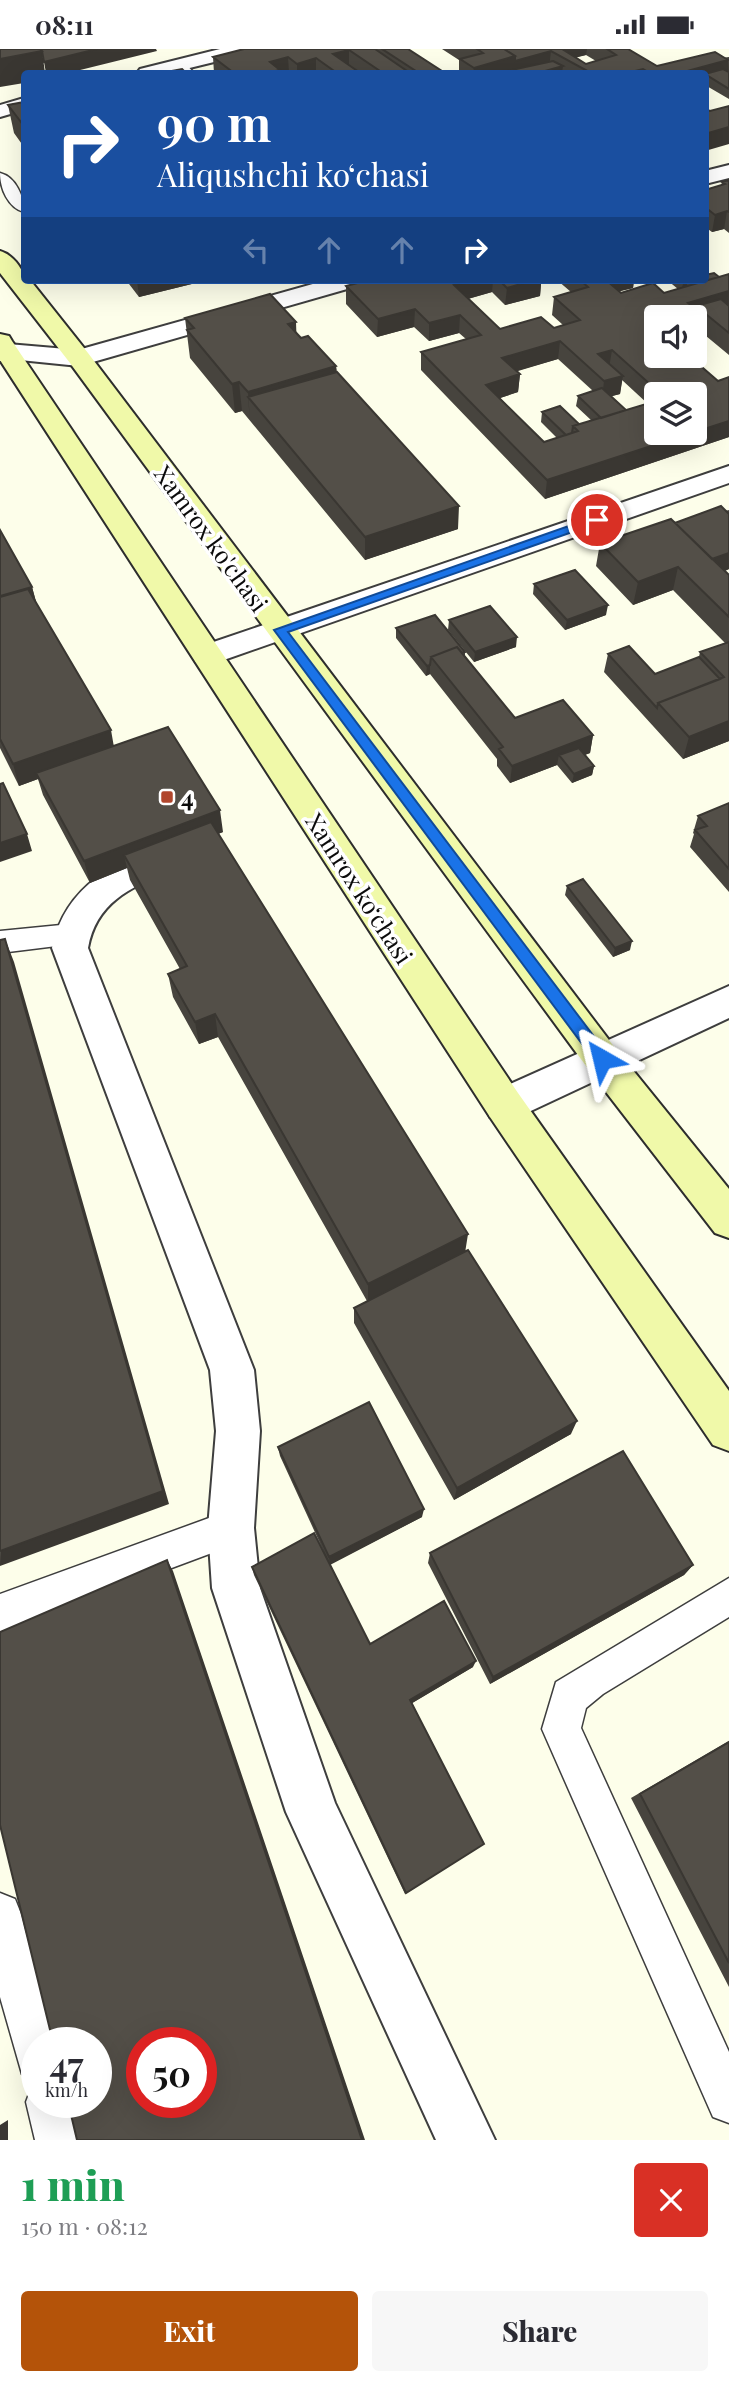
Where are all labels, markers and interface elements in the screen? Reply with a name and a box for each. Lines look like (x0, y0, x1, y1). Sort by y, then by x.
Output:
text: 08:11 (35, 7, 94, 42)
text: 90 m (157, 89, 271, 154)
icon: right (42, 98, 133, 189)
text: Aliqushchi ko‘chasi (157, 152, 429, 195)
icon: left (237, 231, 275, 269)
icon: ahead (310, 231, 348, 269)
icon: ahead (383, 231, 421, 269)
icon: right (456, 231, 494, 269)
map controls (644, 305, 707, 445)
button: sound (644, 305, 707, 368)
button: layers (644, 382, 707, 445)
street label: Xamrox ko'chasi (148, 458, 276, 618)
pin (567, 490, 627, 550)
icon: arrive (578, 501, 616, 539)
place label: 4 (181, 781, 194, 813)
marker: 4 (159, 789, 175, 805)
street label: Xamrox koʻchasi (299, 806, 421, 970)
position arrow (565, 1022, 639, 1096)
speed limit sign: 50 (126, 2027, 217, 2118)
text: 47 (49, 2040, 83, 2087)
text: km/h (45, 2078, 88, 2102)
text: 1 min (21, 2156, 125, 2212)
button: close (634, 2163, 708, 2237)
text: 150 m · 08:12 (21, 2210, 148, 2241)
button: Exit (21, 2291, 358, 2371)
button: Share (372, 2291, 708, 2371)

